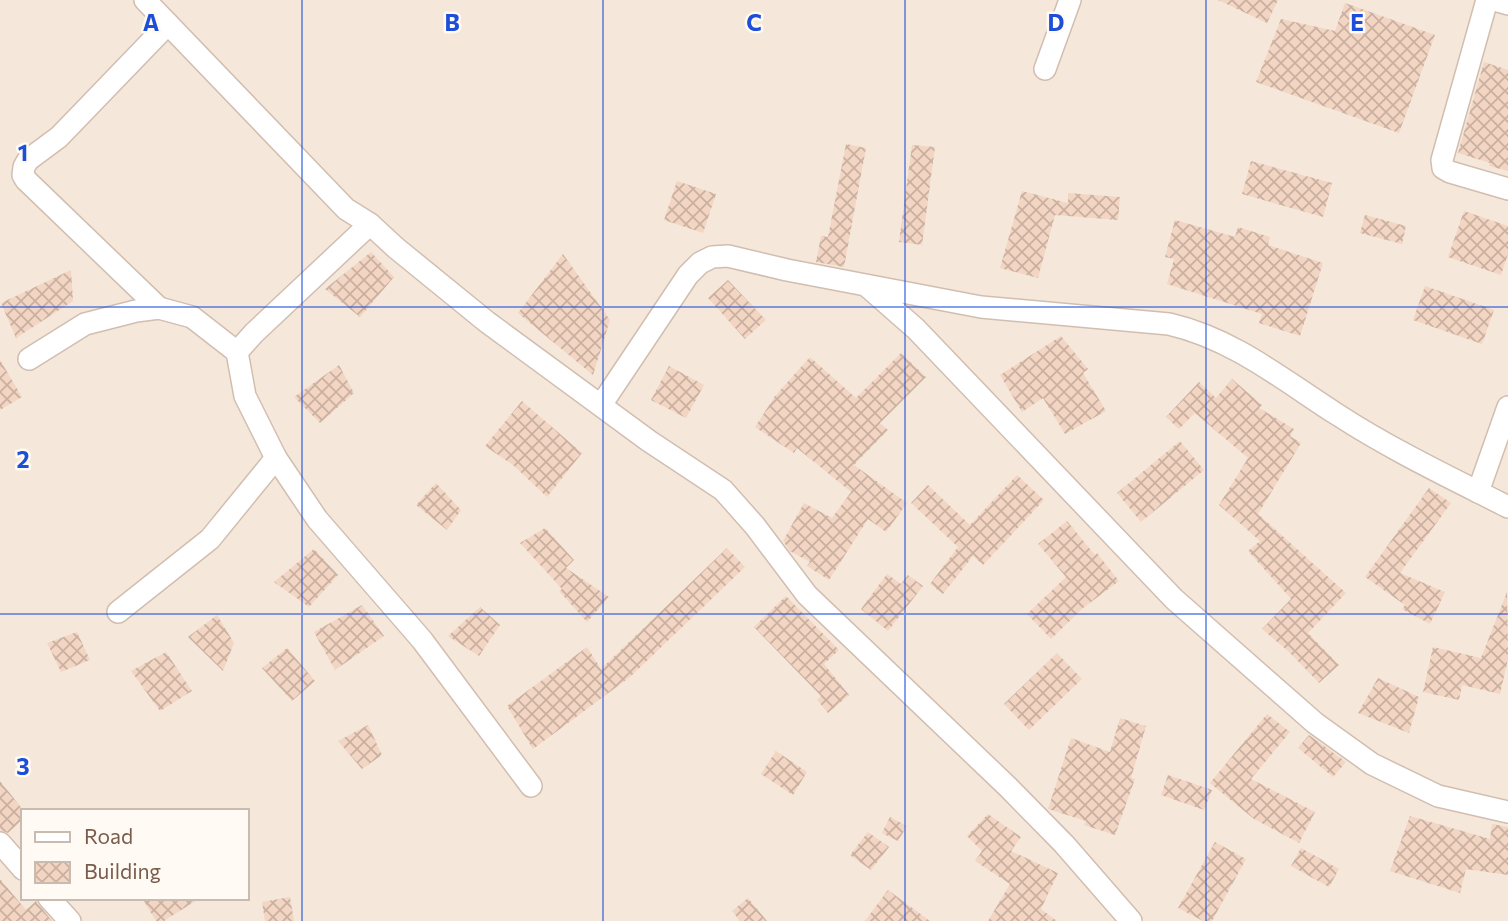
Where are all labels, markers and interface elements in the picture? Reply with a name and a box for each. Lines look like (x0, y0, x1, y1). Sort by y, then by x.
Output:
text: A (143, 8, 160, 36)
text: B (444, 8, 460, 36)
text: C (746, 8, 762, 36)
text: D (1048, 8, 1065, 36)
text: E (1350, 8, 1364, 36)
text: 1 (18, 138, 28, 166)
text: 2 (16, 445, 30, 473)
text: 3 (16, 752, 30, 780)
legend (21, 809, 248, 900)
text: Road (84, 823, 133, 848)
text: Building (84, 858, 161, 883)

